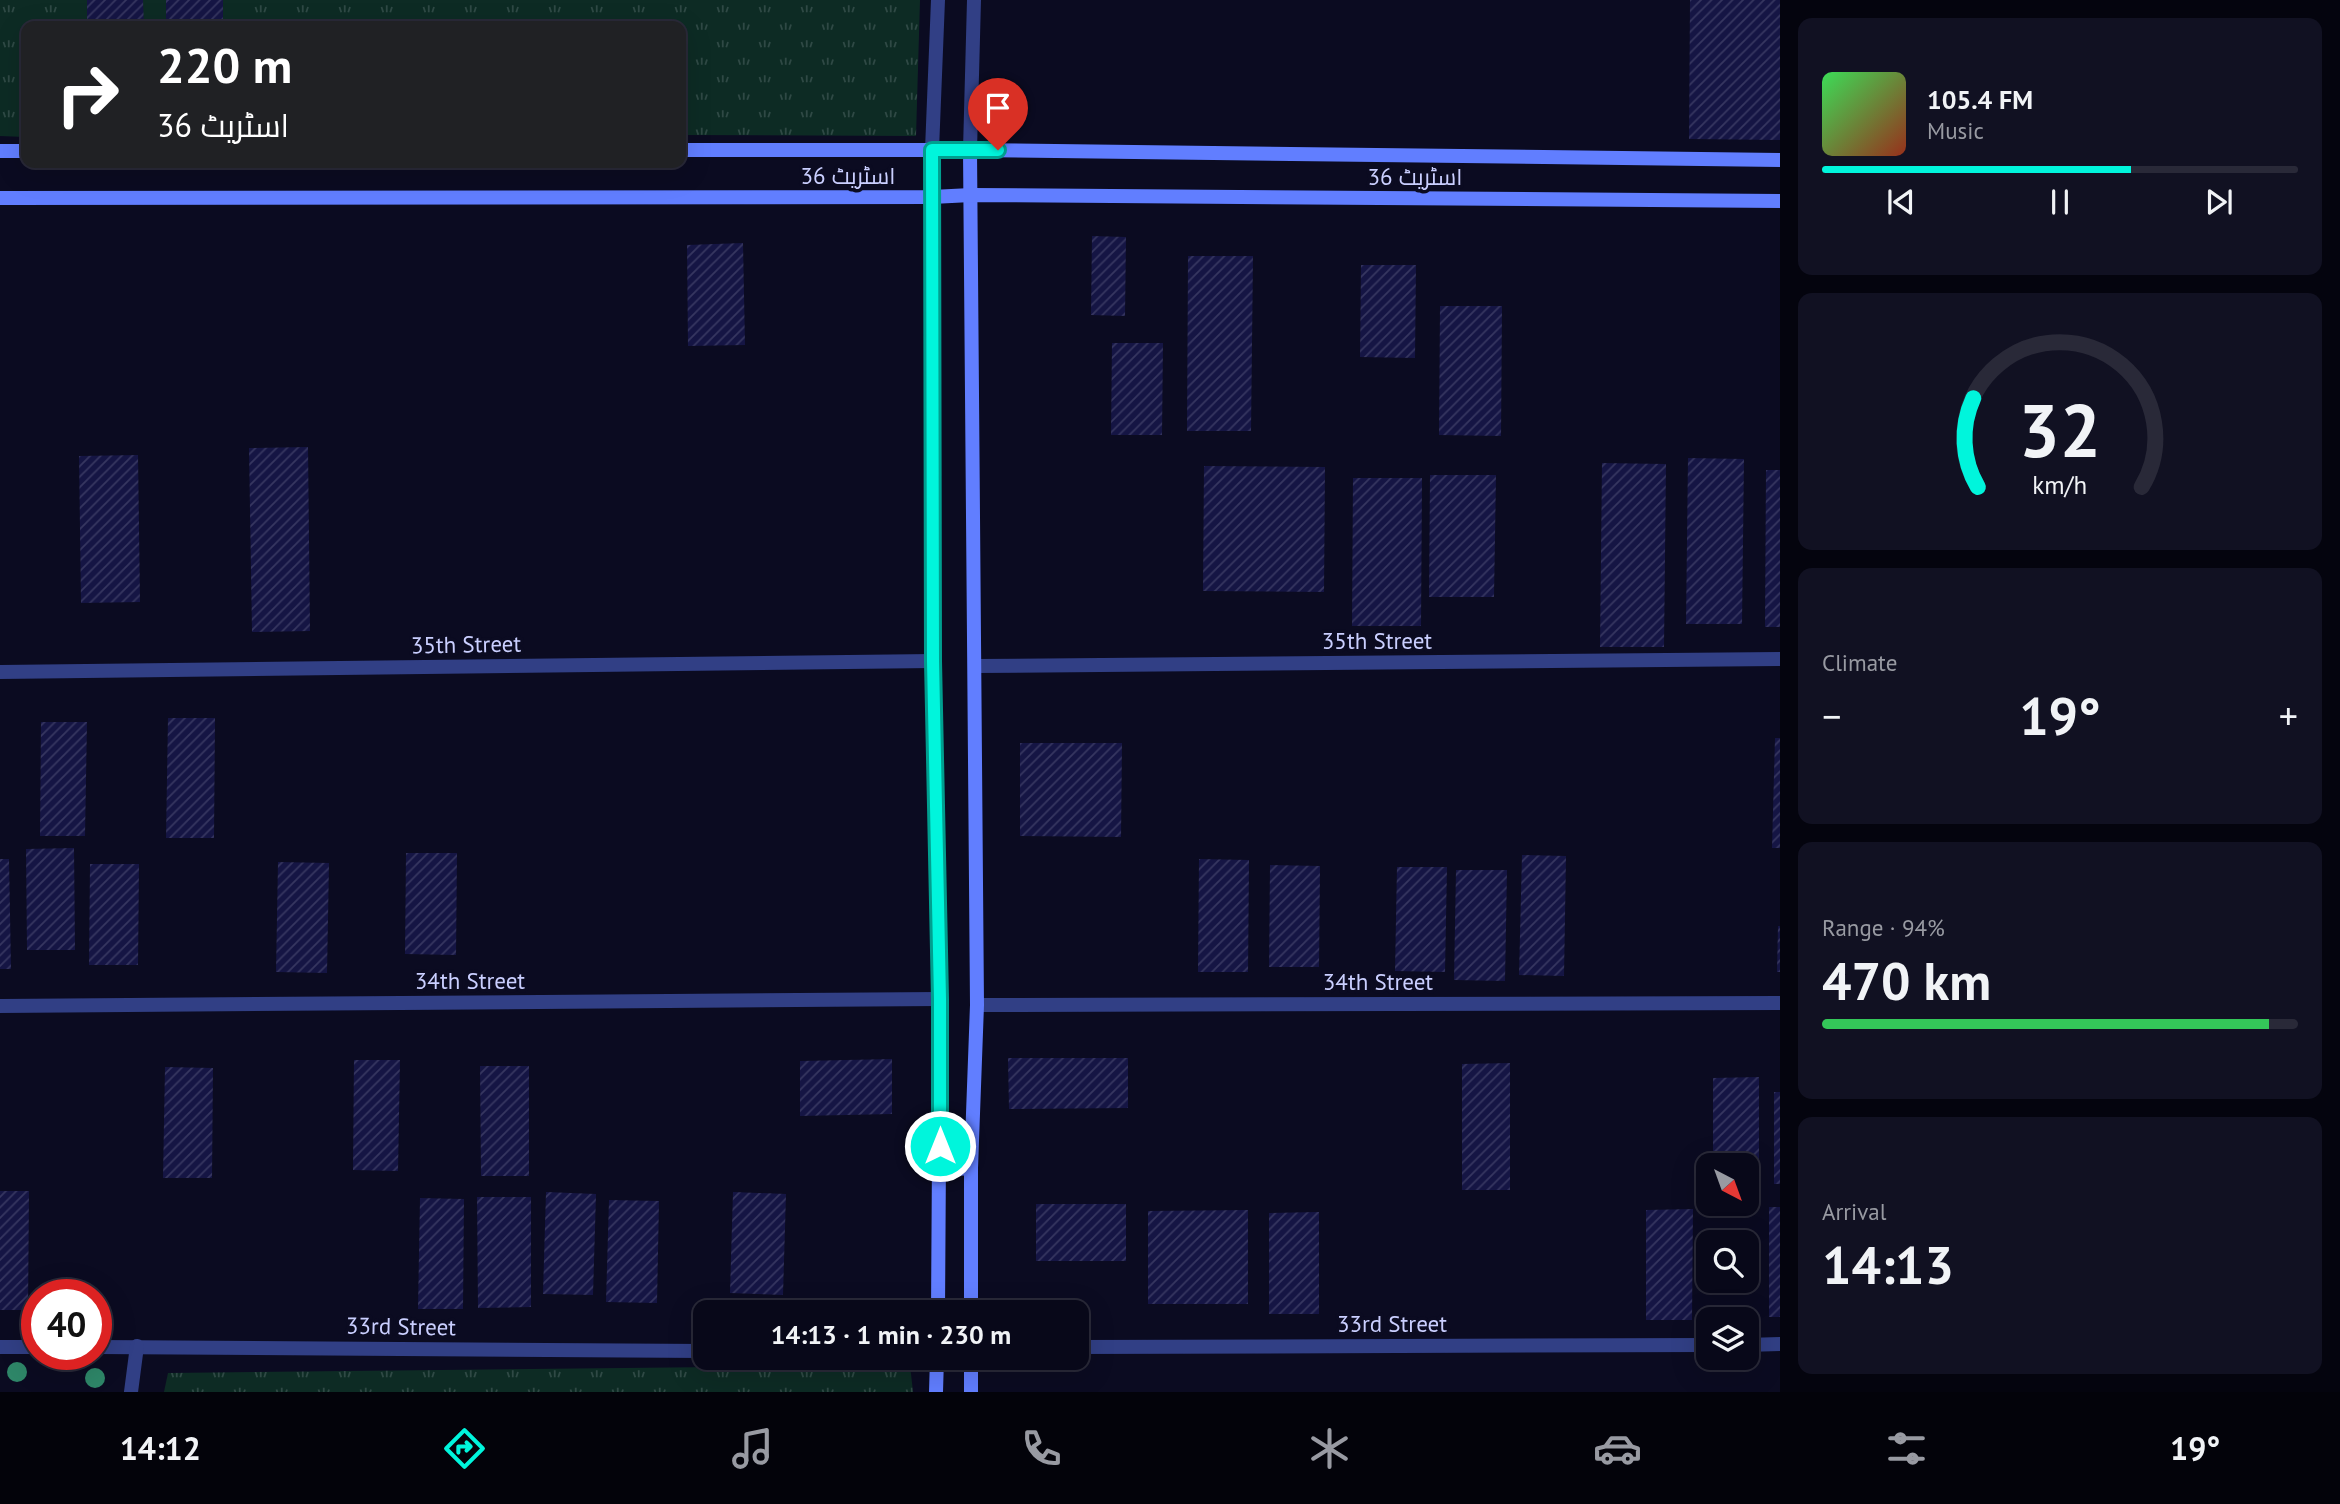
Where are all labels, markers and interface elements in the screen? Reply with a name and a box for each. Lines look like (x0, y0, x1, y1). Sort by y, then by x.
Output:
text: 220 m (157, 33, 292, 97)
icon: right (42, 49, 133, 140)
pin (968, 78, 1028, 150)
text: 105.4 FM (1927, 83, 2033, 116)
icon: arrive (979, 89, 1017, 127)
text: اسٹریٹ 36 (157, 104, 289, 146)
text: Music (1927, 116, 1984, 145)
street label: اسٹریٹ 36 (800, 161, 896, 190)
street label: اسٹریٹ 36 (1367, 162, 1463, 191)
icon: previous (1882, 183, 1920, 221)
icon: pause (2041, 183, 2079, 221)
icon: next (2200, 183, 2238, 221)
text: 32 (2019, 384, 2101, 478)
text: km/h (2033, 469, 2087, 501)
street label: 35th Street (1322, 626, 1432, 655)
street label: 35th Street (411, 629, 522, 659)
text: Climate (1822, 648, 1897, 677)
text: 19° (2019, 682, 2101, 749)
text: − (1822, 691, 1841, 740)
text: + (2279, 691, 2298, 740)
text: Range · 94% (1822, 913, 1945, 942)
text: 470 km (1822, 947, 1991, 1014)
street label: 34th Street (415, 966, 525, 995)
street label: 34th Street (1323, 967, 1433, 996)
position arrow (903, 1109, 977, 1183)
north arrow (1696, 1153, 1759, 1216)
map controls (1696, 1153, 1759, 1370)
text: Arrival (1822, 1197, 1886, 1226)
button: search (1696, 1230, 1759, 1293)
text: 14:13 (1822, 1231, 1954, 1298)
speed limit sign: 40 (21, 1279, 112, 1370)
button: layers (1696, 1307, 1759, 1370)
street label: 33rd Street (1337, 1309, 1447, 1338)
street label: 33rd Street (346, 1311, 457, 1341)
text: 14:13 · 1 min · 230 m (771, 1318, 1011, 1351)
icon: directions (440, 1424, 489, 1473)
icon: music (728, 1424, 777, 1473)
icon: phone (1017, 1424, 1066, 1473)
icon: climate (1305, 1424, 1354, 1473)
icon: car (1593, 1424, 1642, 1473)
icon: filters (1882, 1424, 1931, 1473)
text: 14:12 (120, 1427, 201, 1469)
text: 19° (2170, 1427, 2220, 1469)

